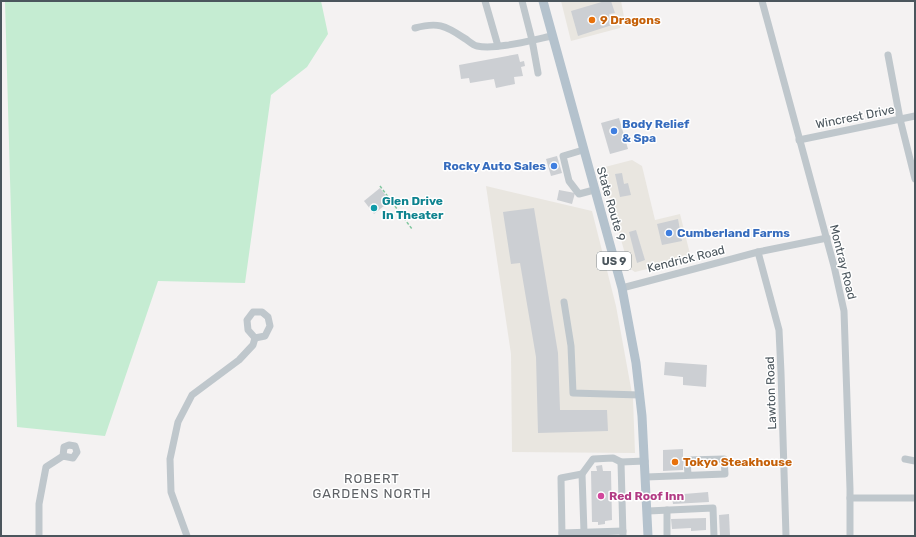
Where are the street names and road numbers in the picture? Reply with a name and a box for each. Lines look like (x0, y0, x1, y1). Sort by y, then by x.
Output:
street label: Wincrest Drive (814, 102, 896, 132)
street label: State Route 9 (594, 165, 628, 243)
street label: Montray Road (827, 223, 859, 301)
street label: Kendrick Road (646, 243, 726, 275)
road number: US 9 (597, 252, 631, 270)
street label: Lawton Road (763, 356, 779, 430)

